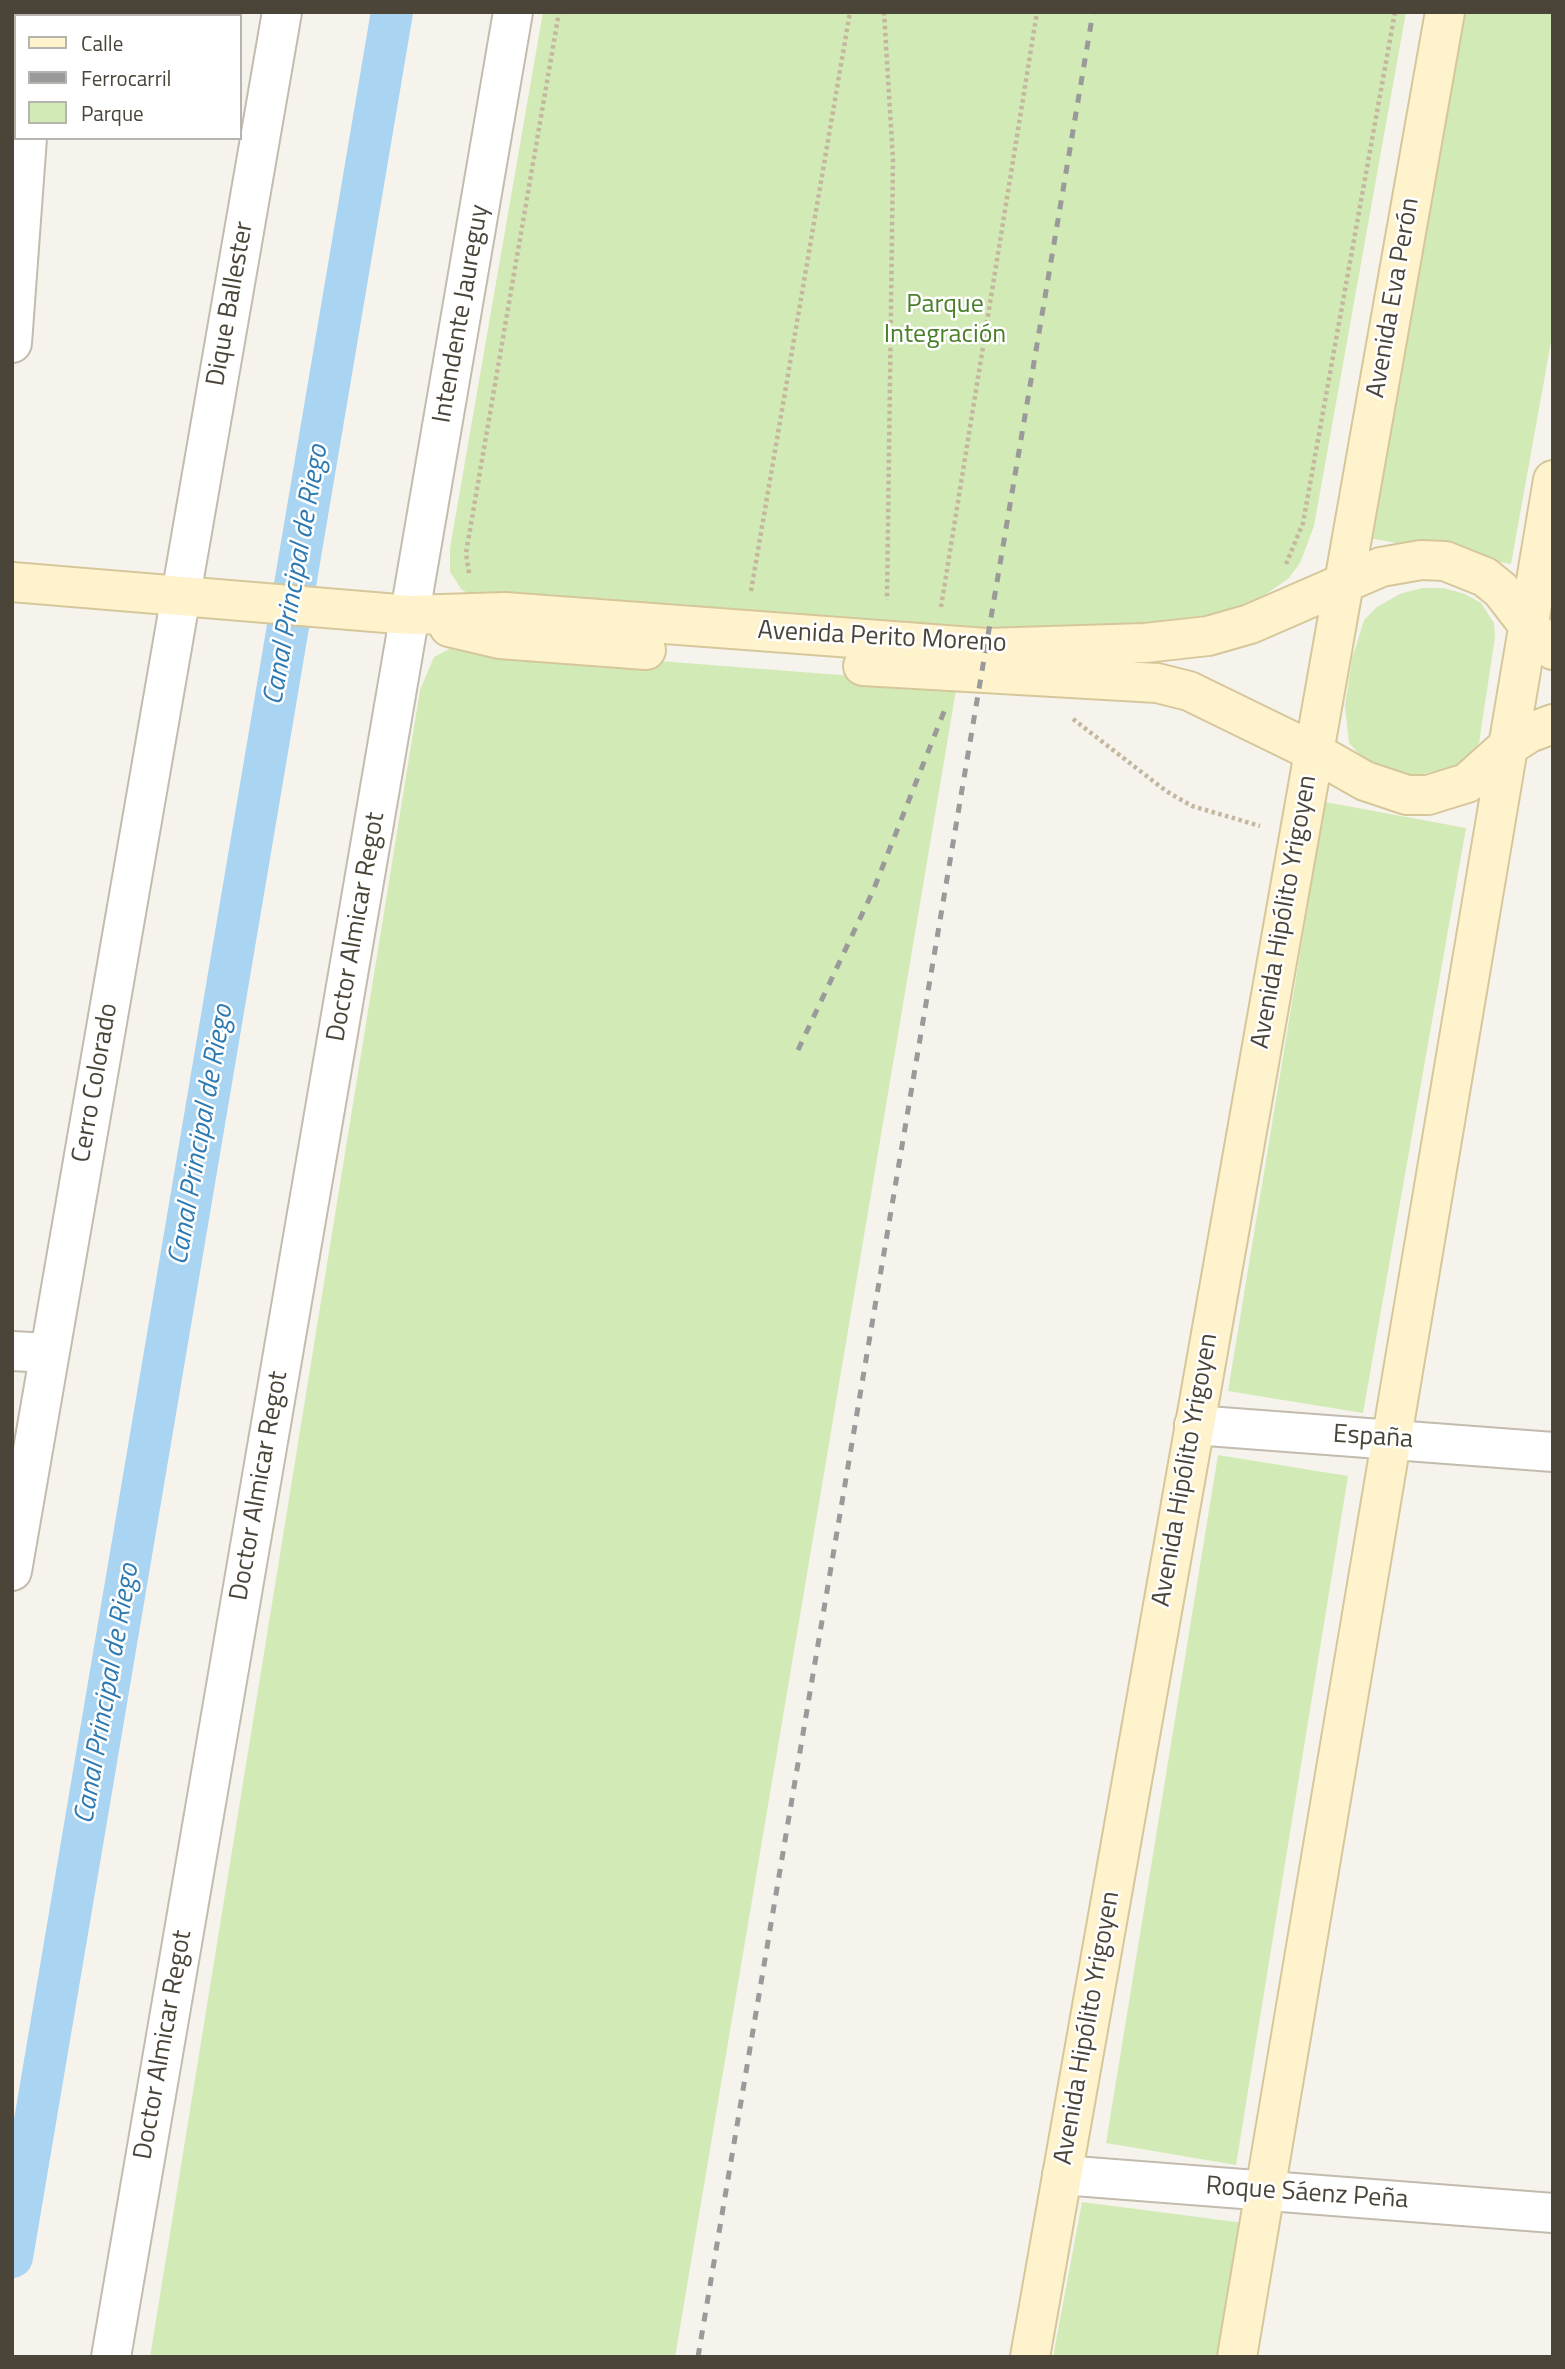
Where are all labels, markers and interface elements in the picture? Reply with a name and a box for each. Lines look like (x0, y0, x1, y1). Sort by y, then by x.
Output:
legend (14, 14, 242, 140)
text: Calle (81, 27, 123, 59)
text: Ferrocarril (81, 62, 171, 94)
text: Parque (81, 97, 144, 129)
street label: Avenida Eva Perón (1361, 196, 1427, 400)
street label: Intendente Jaureguy (427, 202, 497, 426)
street label: Dique Ballester (201, 219, 261, 389)
park label: Parque Integración (884, 290, 1006, 352)
water label: Canal Principal de Riego (258, 442, 336, 708)
street label: Avenida Perito Moreno (757, 616, 1007, 660)
street label: Avenida Hipólito Yrigoyen (1246, 773, 1324, 1051)
street label: Doctor Almicar Regot (321, 810, 393, 1044)
street label: Cerro Colorado (67, 1001, 125, 1165)
water label: Canal Principal de Riego (163, 1002, 241, 1268)
street label: Avenida Hipólito Yrigoyen (1147, 1331, 1225, 1609)
street label: Doctor Almicar Regot (224, 1369, 296, 1603)
street label: España (1332, 1420, 1414, 1456)
water label: Canal Principal de Riego (69, 1561, 147, 1827)
street label: Avenida Hipólito Yrigoyen (1049, 1889, 1127, 2167)
street label: Doctor Almicar Regot (128, 1928, 200, 2162)
street label: Roque Sáenz Peña (1205, 2171, 1409, 2217)

